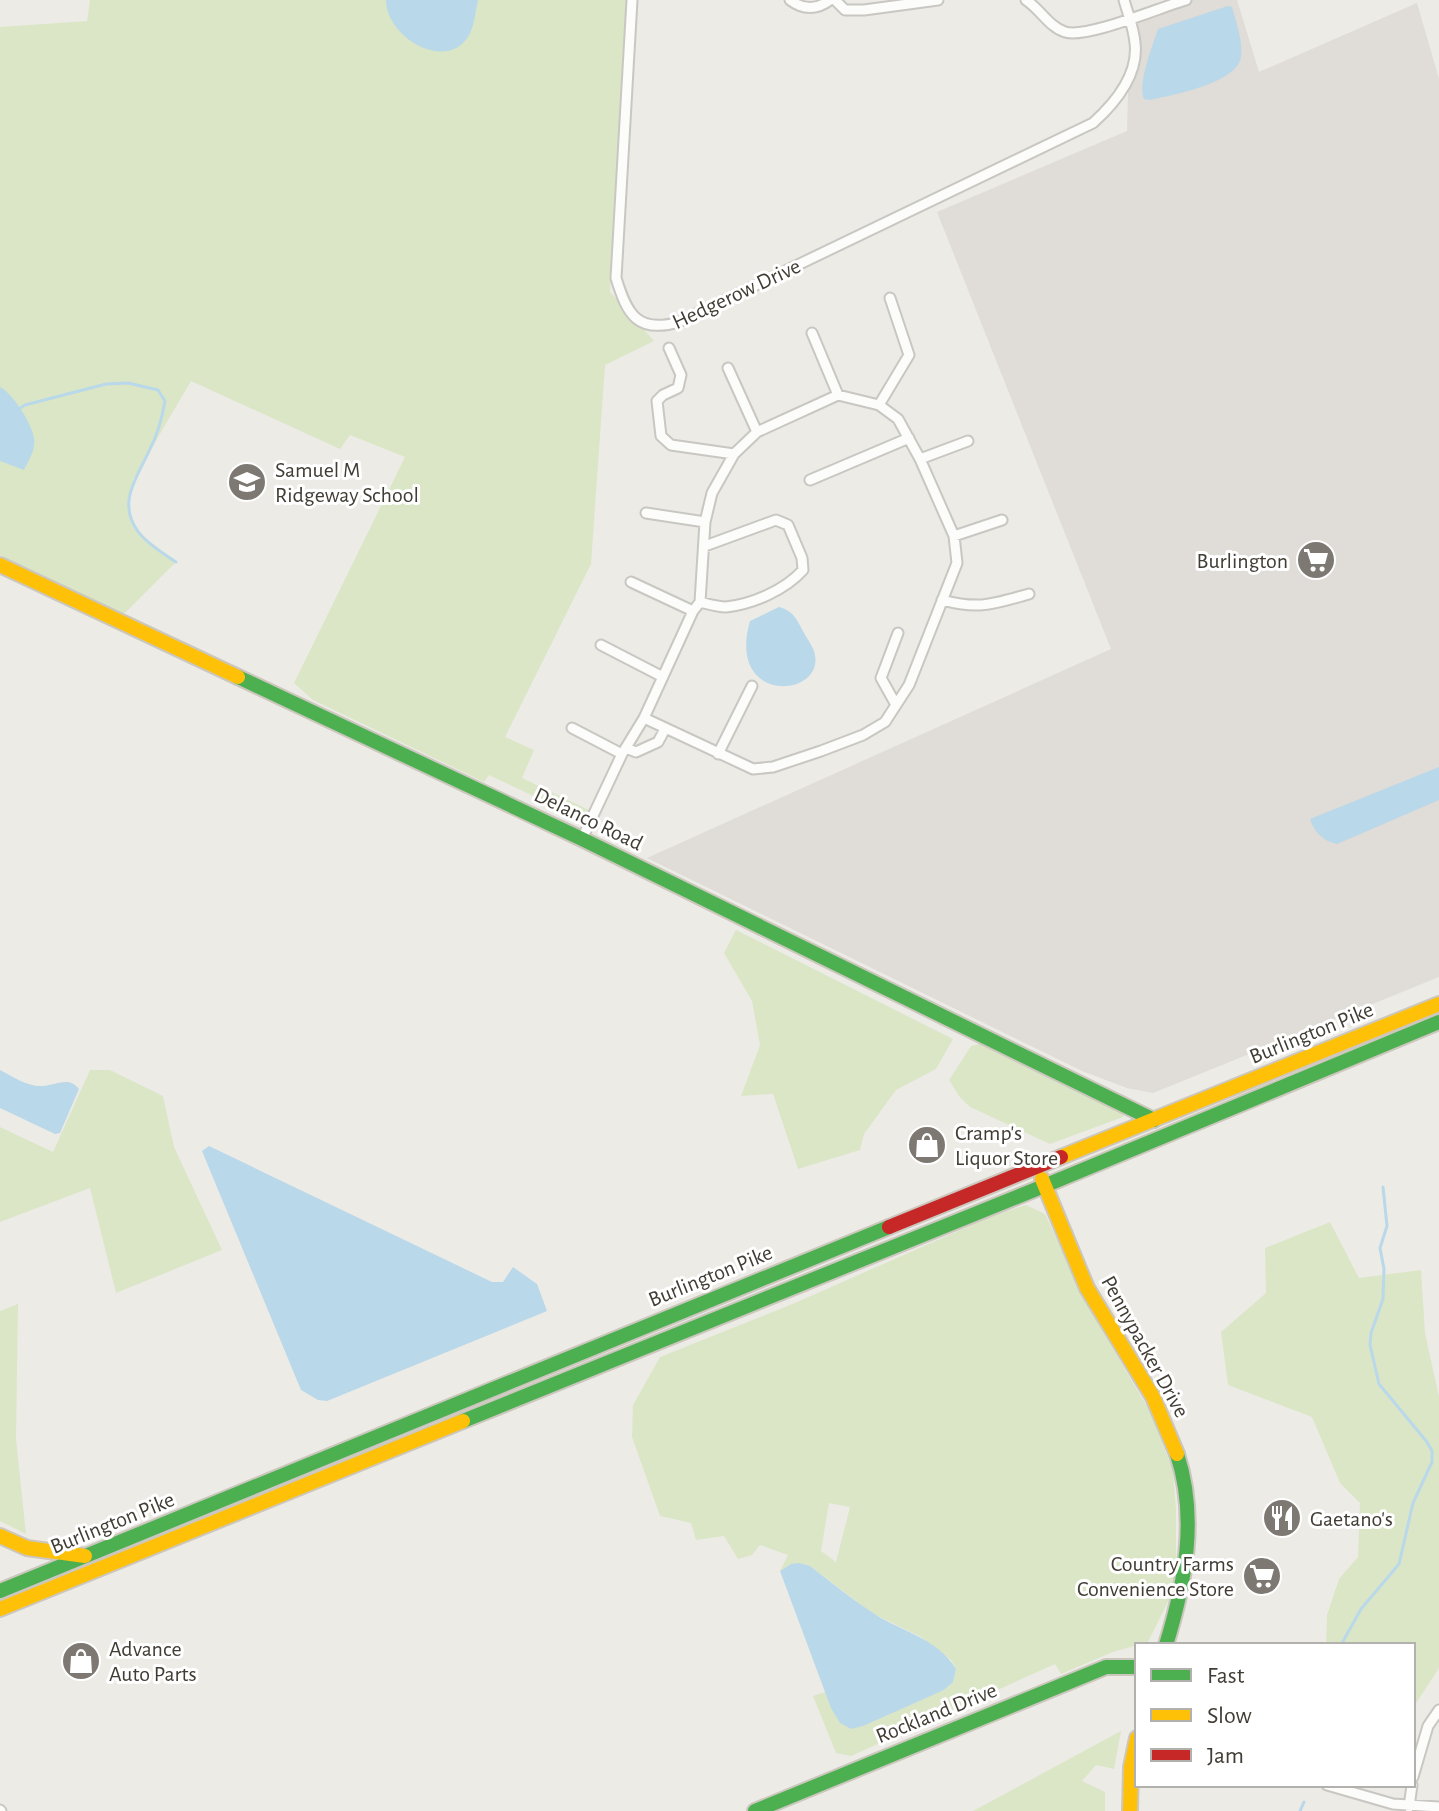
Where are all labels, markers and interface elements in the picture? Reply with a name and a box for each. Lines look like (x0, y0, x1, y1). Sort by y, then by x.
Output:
street label: Hedgerow Drive (669, 255, 804, 333)
place label: Samuel M Ridgeway School (275, 459, 419, 506)
school or university icon: Samuel M Ridgeway School (226, 461, 268, 503)
supermarket icon: Burlington (1295, 539, 1337, 581)
place label: Burlington (1197, 550, 1288, 572)
street label: Delanco Road (531, 783, 646, 855)
street label: Burlington Pike (1246, 998, 1377, 1068)
place label: Cramp's Liquor Store (955, 1122, 1058, 1169)
shop icon: Cramp's Liquor Store (906, 1124, 948, 1166)
street label: Burlington Pike (645, 1241, 776, 1311)
street label: Pennypacker Drive (1097, 1272, 1193, 1421)
street label: Burlington Pike (47, 1488, 178, 1558)
restaurant icon: Gaetano's (1261, 1497, 1303, 1539)
place label: Gaetano's (1310, 1508, 1393, 1530)
place label: Country Farms Convenience Store (1077, 1553, 1234, 1600)
supermarket icon: Country Farms Convenience Store (1241, 1555, 1283, 1597)
place label: Advance Auto Parts (109, 1638, 197, 1685)
shop icon: Advance Auto Parts (60, 1640, 102, 1682)
legend (1135, 1643, 1415, 1787)
text: Fast (1207, 1664, 1245, 1688)
street label: Rockland Drive (873, 1679, 1000, 1747)
text: Slow (1207, 1704, 1252, 1728)
text: Jam (1207, 1744, 1244, 1768)

